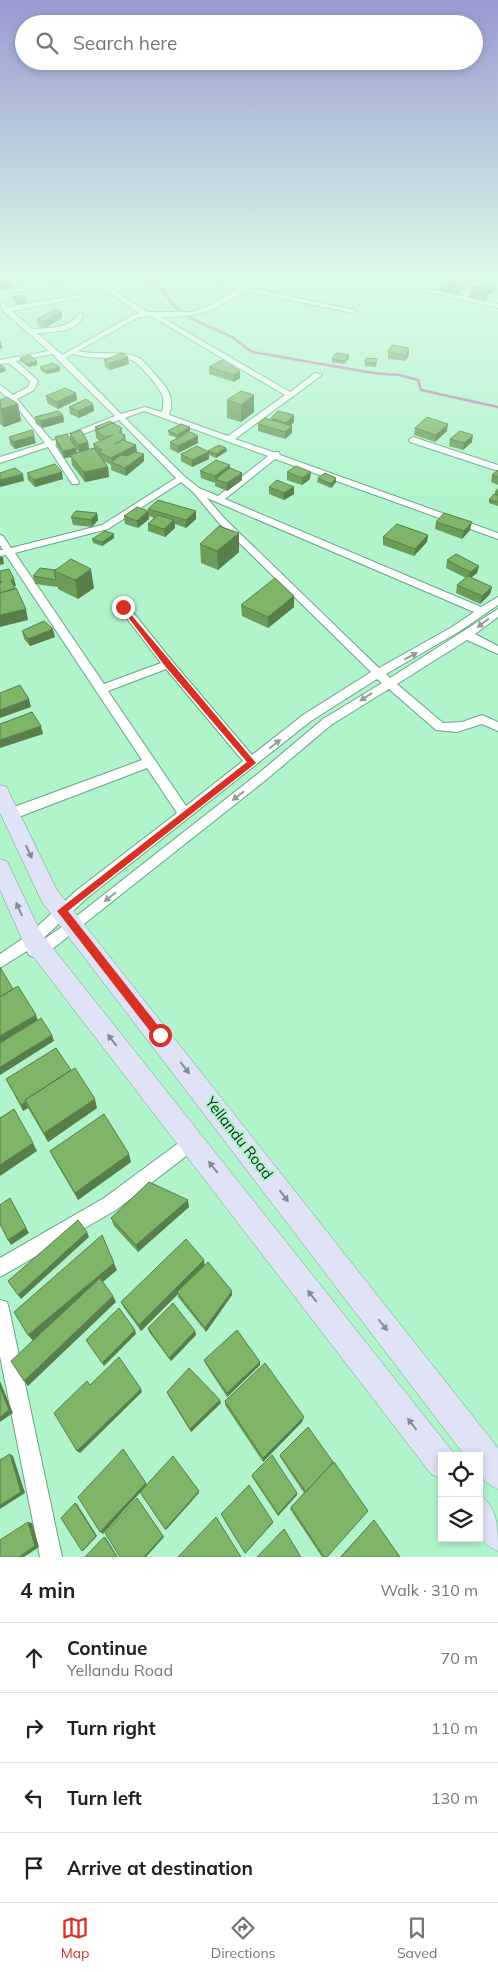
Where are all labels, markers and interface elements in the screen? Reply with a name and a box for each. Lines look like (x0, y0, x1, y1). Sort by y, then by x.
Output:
search box (15, 15, 483, 70)
icon: search (33, 29, 61, 57)
text: Search here (73, 31, 177, 55)
route end (112, 596, 135, 619)
one-way arrow (476, 618, 490, 628)
one-way arrow (403, 651, 418, 660)
one-way arrow (359, 692, 372, 702)
one-way arrow (268, 738, 281, 749)
one-way arrow (231, 791, 244, 802)
one-way arrow (25, 845, 33, 859)
one-way arrow (104, 891, 117, 902)
one-way arrow (15, 902, 23, 916)
route start (149, 1024, 172, 1047)
one-way arrow (107, 1034, 118, 1047)
one-way arrow (179, 1061, 190, 1074)
street label: Yellandu Road (201, 1092, 277, 1183)
one-way arrow (208, 1160, 218, 1174)
one-way arrow (279, 1189, 289, 1203)
one-way arrow (307, 1290, 318, 1303)
one-way arrow (378, 1318, 389, 1331)
one-way arrow (407, 1417, 417, 1431)
map controls (438, 1452, 483, 1542)
button: locate (438, 1452, 483, 1497)
button: layers (438, 1497, 483, 1542)
text: 4 min (20, 1577, 75, 1603)
text: Walk · 310 m (380, 1580, 478, 1600)
text: Continue (67, 1636, 147, 1660)
icon: ahead (20, 1644, 48, 1672)
text: 70 m (441, 1648, 478, 1668)
text: Yellandu Road (67, 1660, 173, 1680)
icon: right (20, 1714, 48, 1742)
text: Turn right (67, 1716, 156, 1740)
text: 110 m (431, 1718, 478, 1738)
icon: left (20, 1784, 48, 1812)
text: Turn left (67, 1786, 142, 1810)
text: 130 m (431, 1788, 478, 1808)
icon: arrive (20, 1854, 48, 1882)
text: Arrive at destination (67, 1856, 253, 1880)
tab: Map (61, 1914, 89, 1962)
tab: Directions (211, 1914, 276, 1962)
tab: Saved (397, 1914, 437, 1962)

